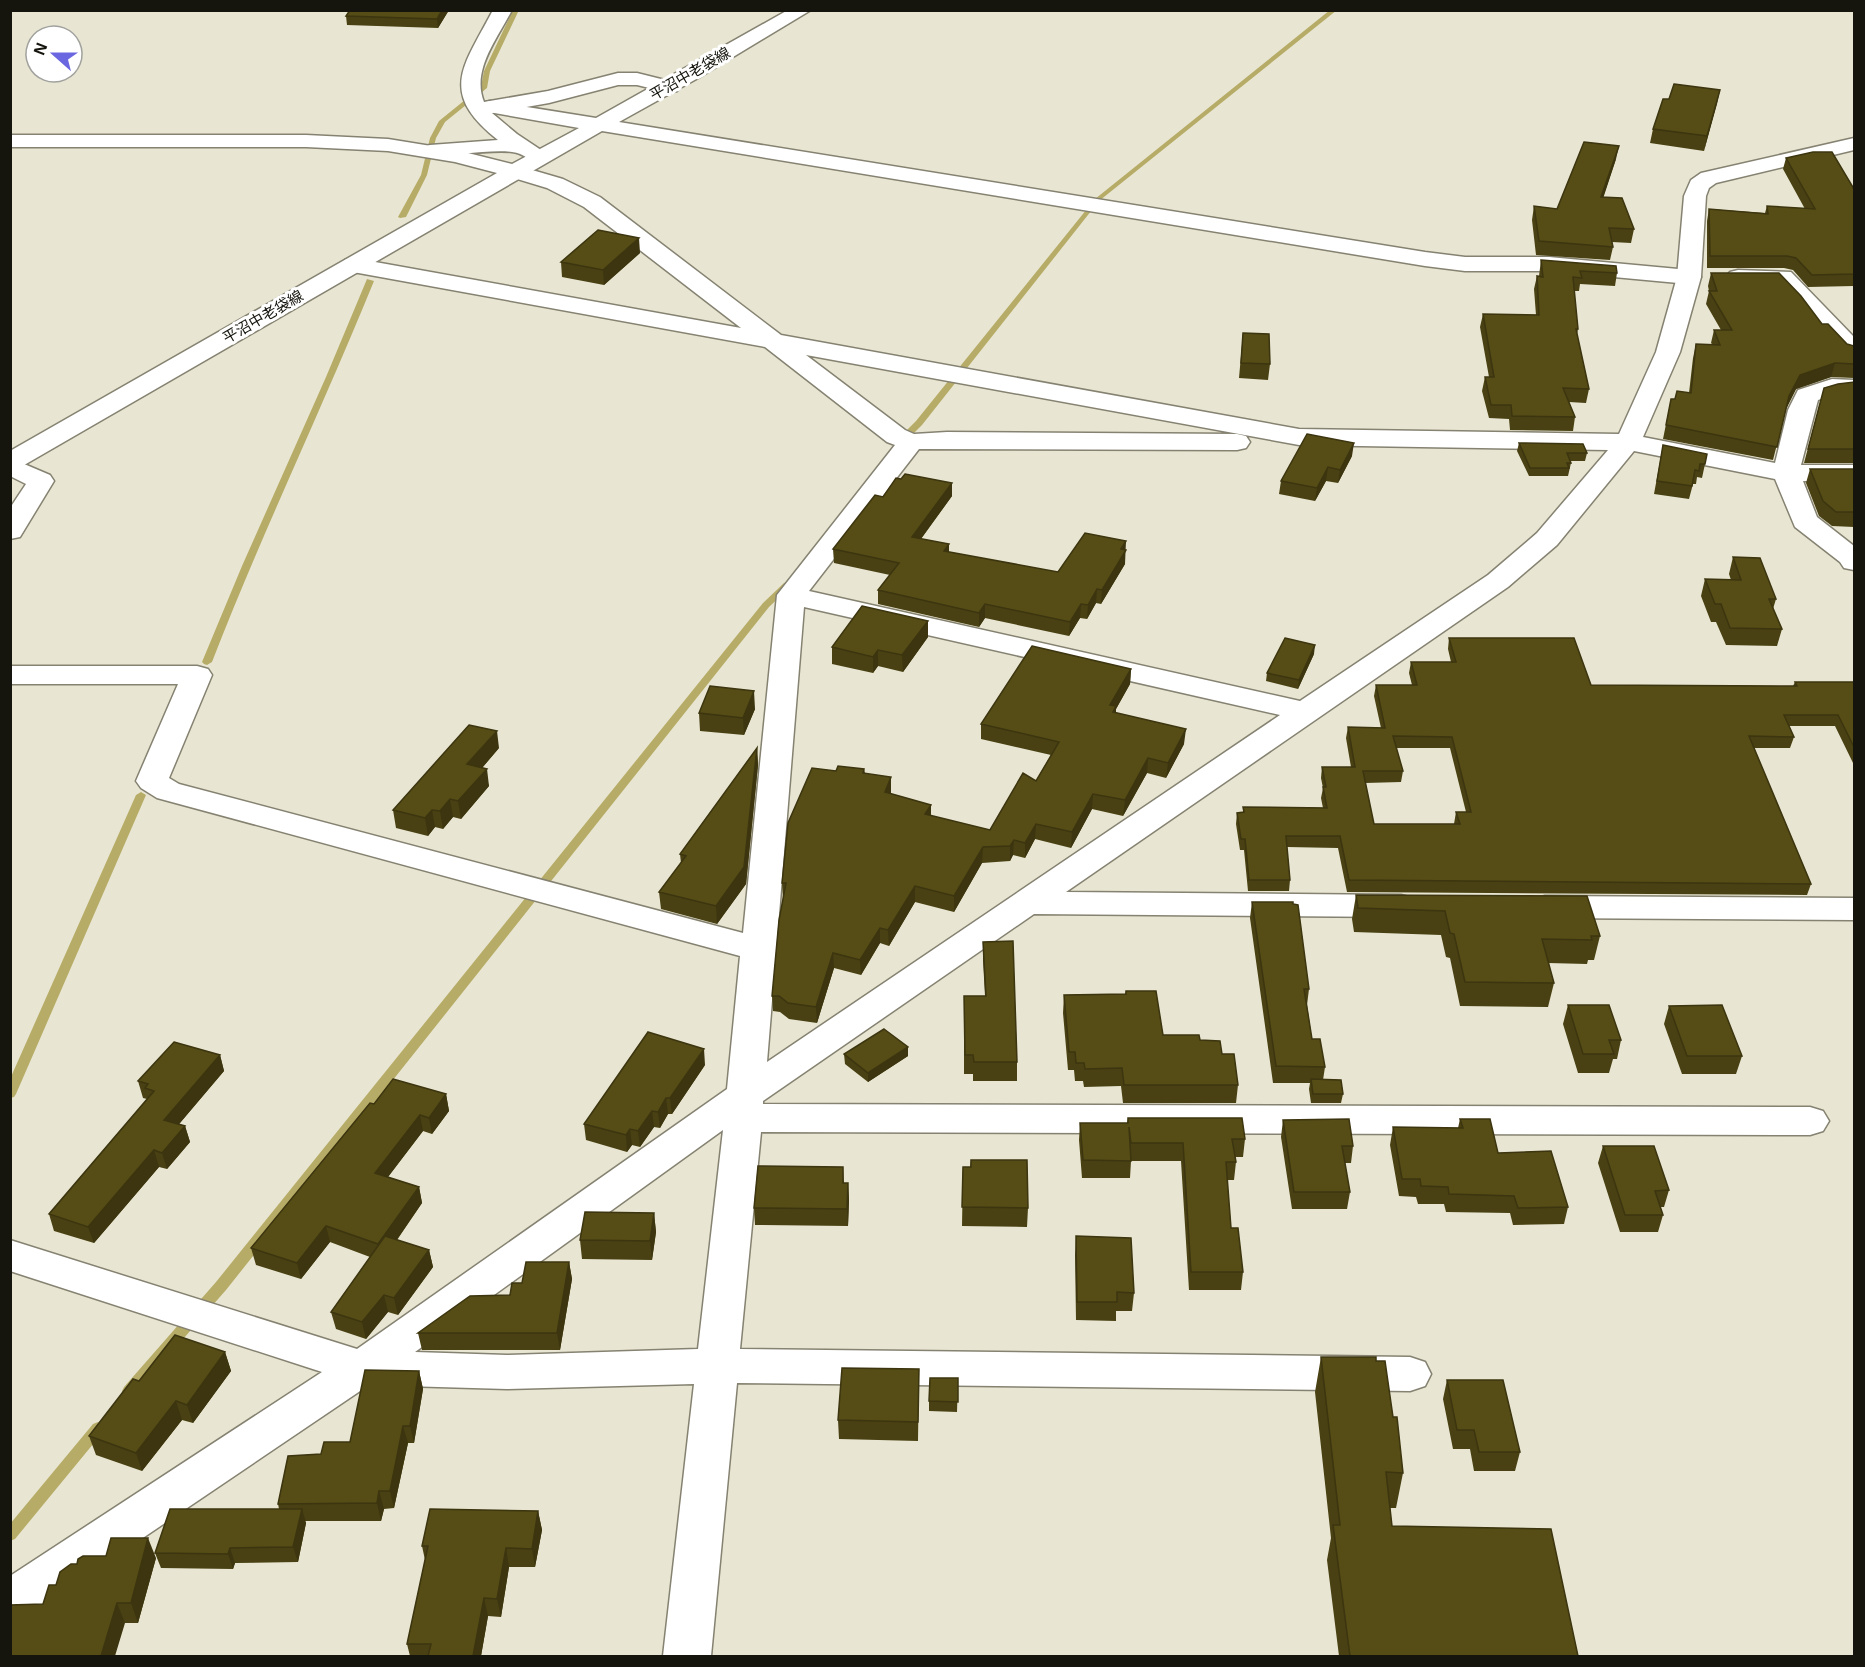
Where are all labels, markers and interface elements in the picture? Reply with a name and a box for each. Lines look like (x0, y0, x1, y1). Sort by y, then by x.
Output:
north arrow (24, 24, 84, 84)
text: N (30, 40, 50, 57)
street label: 平沼中老袋線 (647, 44, 733, 103)
street label: 平沼中老袋線 (220, 287, 306, 346)

